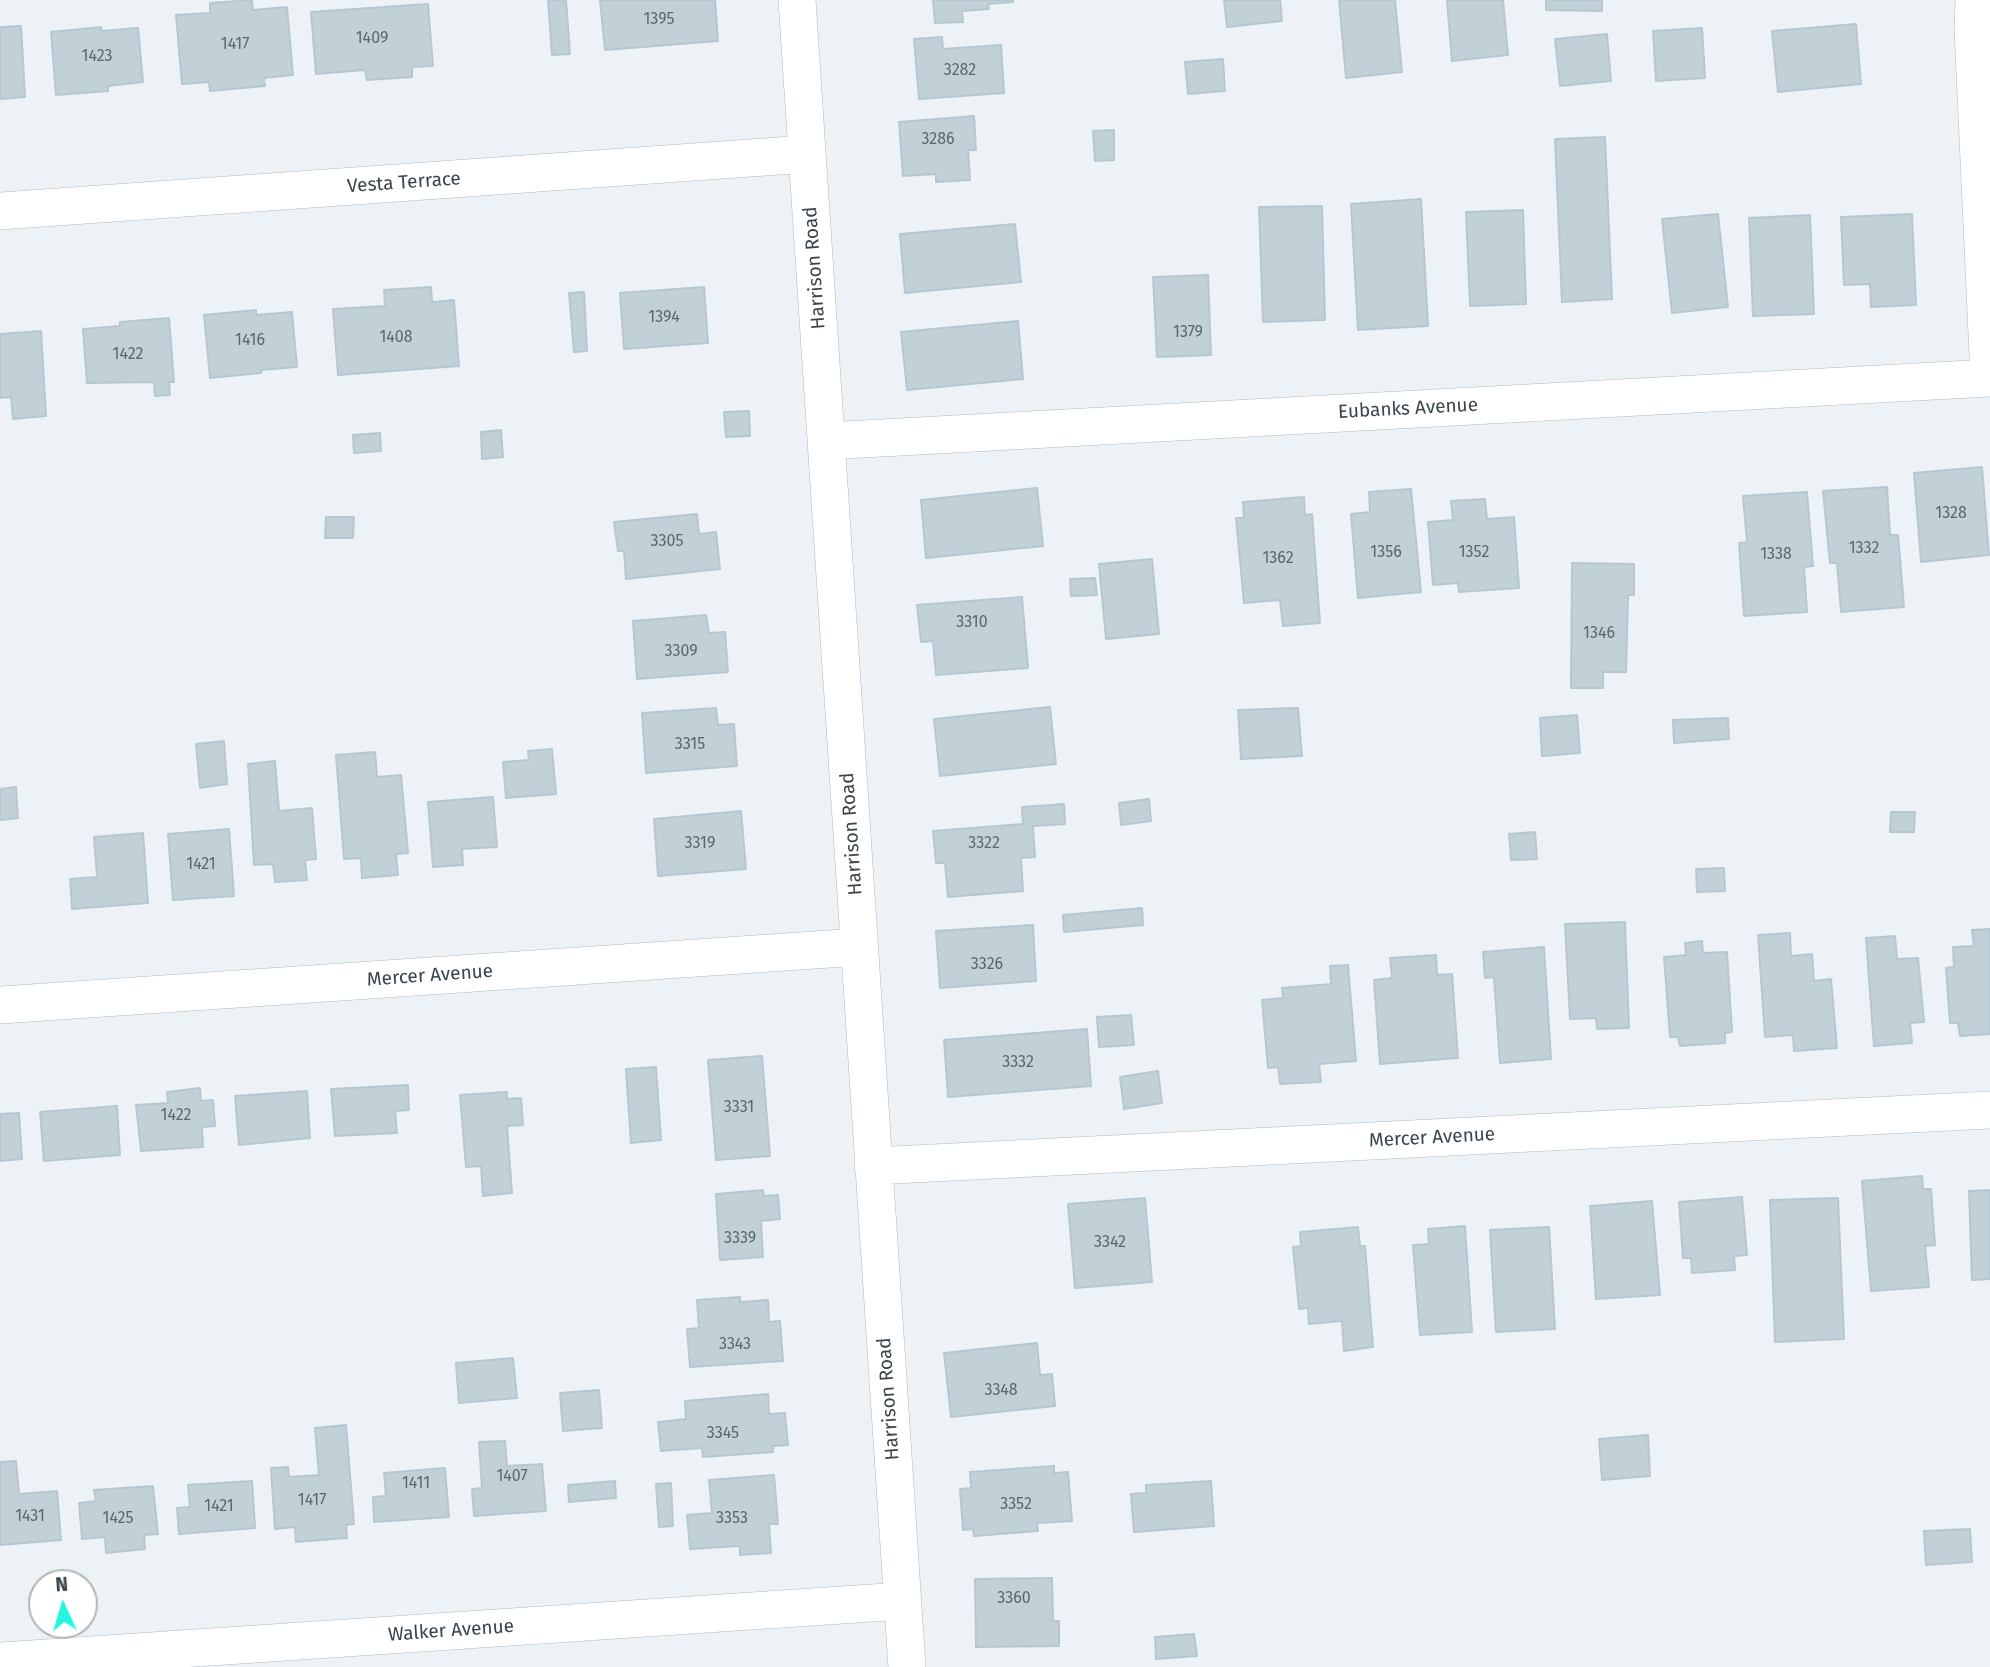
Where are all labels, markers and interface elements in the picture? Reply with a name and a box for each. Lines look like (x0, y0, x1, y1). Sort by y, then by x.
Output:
house number: 1395 (643, 10, 675, 30)
house number: 1409 (356, 29, 388, 49)
house number: 1417 (221, 35, 249, 55)
house number: 1423 (82, 47, 112, 67)
house number: 3282 (944, 61, 976, 81)
house number: 3286 (921, 130, 955, 150)
street label: Vesta Terrace (346, 168, 462, 198)
street label: Harrison Road (799, 206, 831, 330)
house number: 1394 (648, 308, 680, 328)
house number: 1379 (1173, 323, 1203, 343)
house number: 1408 (379, 328, 413, 348)
house number: 1416 (235, 331, 265, 351)
house number: 1422 (113, 345, 143, 365)
street label: Eubanks Avenue (1337, 394, 1479, 424)
house number: 1328 (1935, 504, 1967, 524)
house number: 3305 (651, 532, 683, 552)
house number: 1332 (1849, 539, 1879, 559)
house number: 1356 (1370, 543, 1402, 563)
house number: 1352 (1459, 543, 1489, 563)
house number: 1338 (1760, 545, 1792, 565)
house number: 1362 (1262, 549, 1294, 569)
house number: 3310 (956, 613, 988, 633)
house number: 1346 (1583, 624, 1615, 644)
house number: 3309 (664, 642, 698, 662)
house number: 3315 (675, 735, 705, 755)
street label: Harrison Road (836, 772, 868, 896)
house number: 3319 (685, 834, 715, 854)
house number: 3322 (968, 834, 1000, 854)
house number: 1421 (186, 855, 216, 875)
house number: 3326 (971, 955, 1003, 975)
street label: Mercer Avenue (366, 960, 494, 992)
house number: 3332 (1002, 1053, 1034, 1073)
house number: 3331 (724, 1098, 754, 1118)
house number: 1422 (161, 1106, 191, 1126)
street label: Mercer Avenue (1368, 1123, 1496, 1153)
house number: 3339 (724, 1229, 756, 1249)
house number: 3342 (1094, 1233, 1126, 1253)
house number: 3343 (719, 1335, 751, 1355)
street label: Harrison Road (873, 1337, 905, 1461)
house number: 3348 (984, 1381, 1018, 1401)
house number: 3345 (707, 1424, 739, 1444)
house number: 1407 (496, 1467, 528, 1487)
house number: 1411 (402, 1474, 430, 1494)
house number: 1417 (298, 1491, 326, 1511)
house number: 3352 (1000, 1495, 1032, 1515)
house number: 1421 (204, 1497, 234, 1517)
house number: 1431 (15, 1507, 45, 1527)
house number: 1425 (102, 1509, 134, 1529)
house number: 3353 (716, 1509, 748, 1529)
north arrow (28, 1569, 98, 1639)
text: N (55, 1573, 69, 1596)
house number: 3360 (997, 1589, 1031, 1609)
street label: Walker Avenue (387, 1615, 515, 1647)

